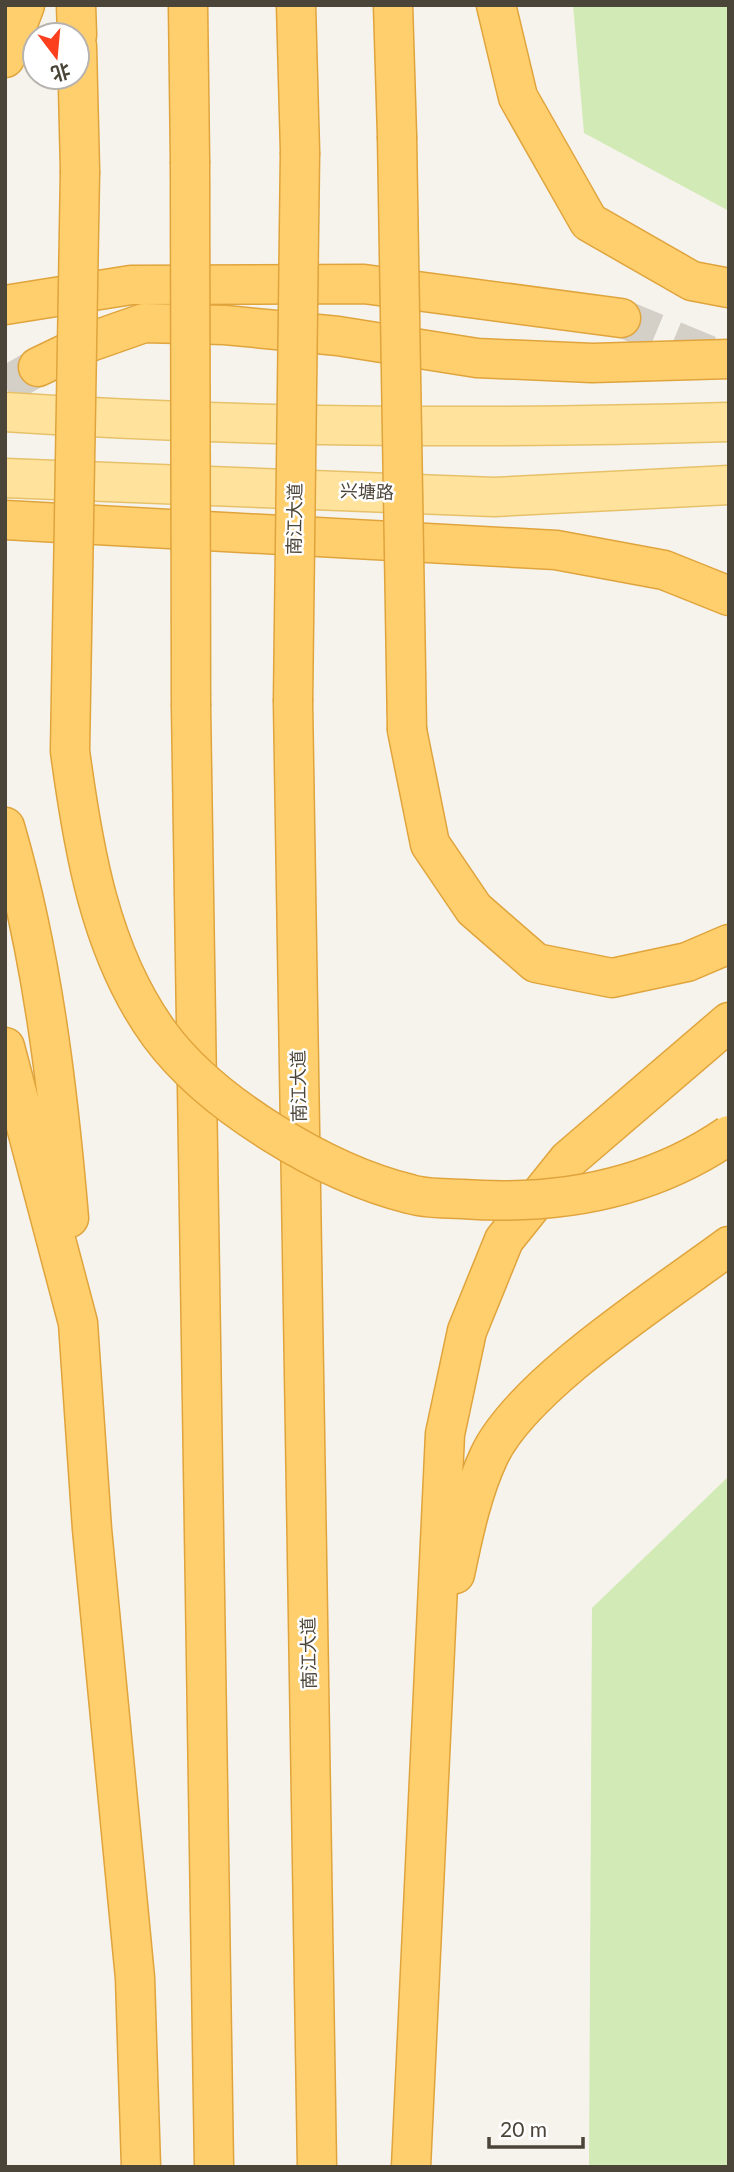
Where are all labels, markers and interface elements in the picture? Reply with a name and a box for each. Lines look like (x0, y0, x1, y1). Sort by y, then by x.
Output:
north arrow (21, 21, 91, 91)
text: 北 (49, 59, 73, 86)
street label: 兴塘路 (340, 479, 394, 503)
street label: 南江大道 (282, 483, 306, 555)
street label: 南江大道 (286, 1050, 310, 1122)
street label: 南江大道 (296, 1617, 320, 1689)
scale bar (489, 2106, 584, 2150)
text: 20 m (500, 2116, 547, 2141)

